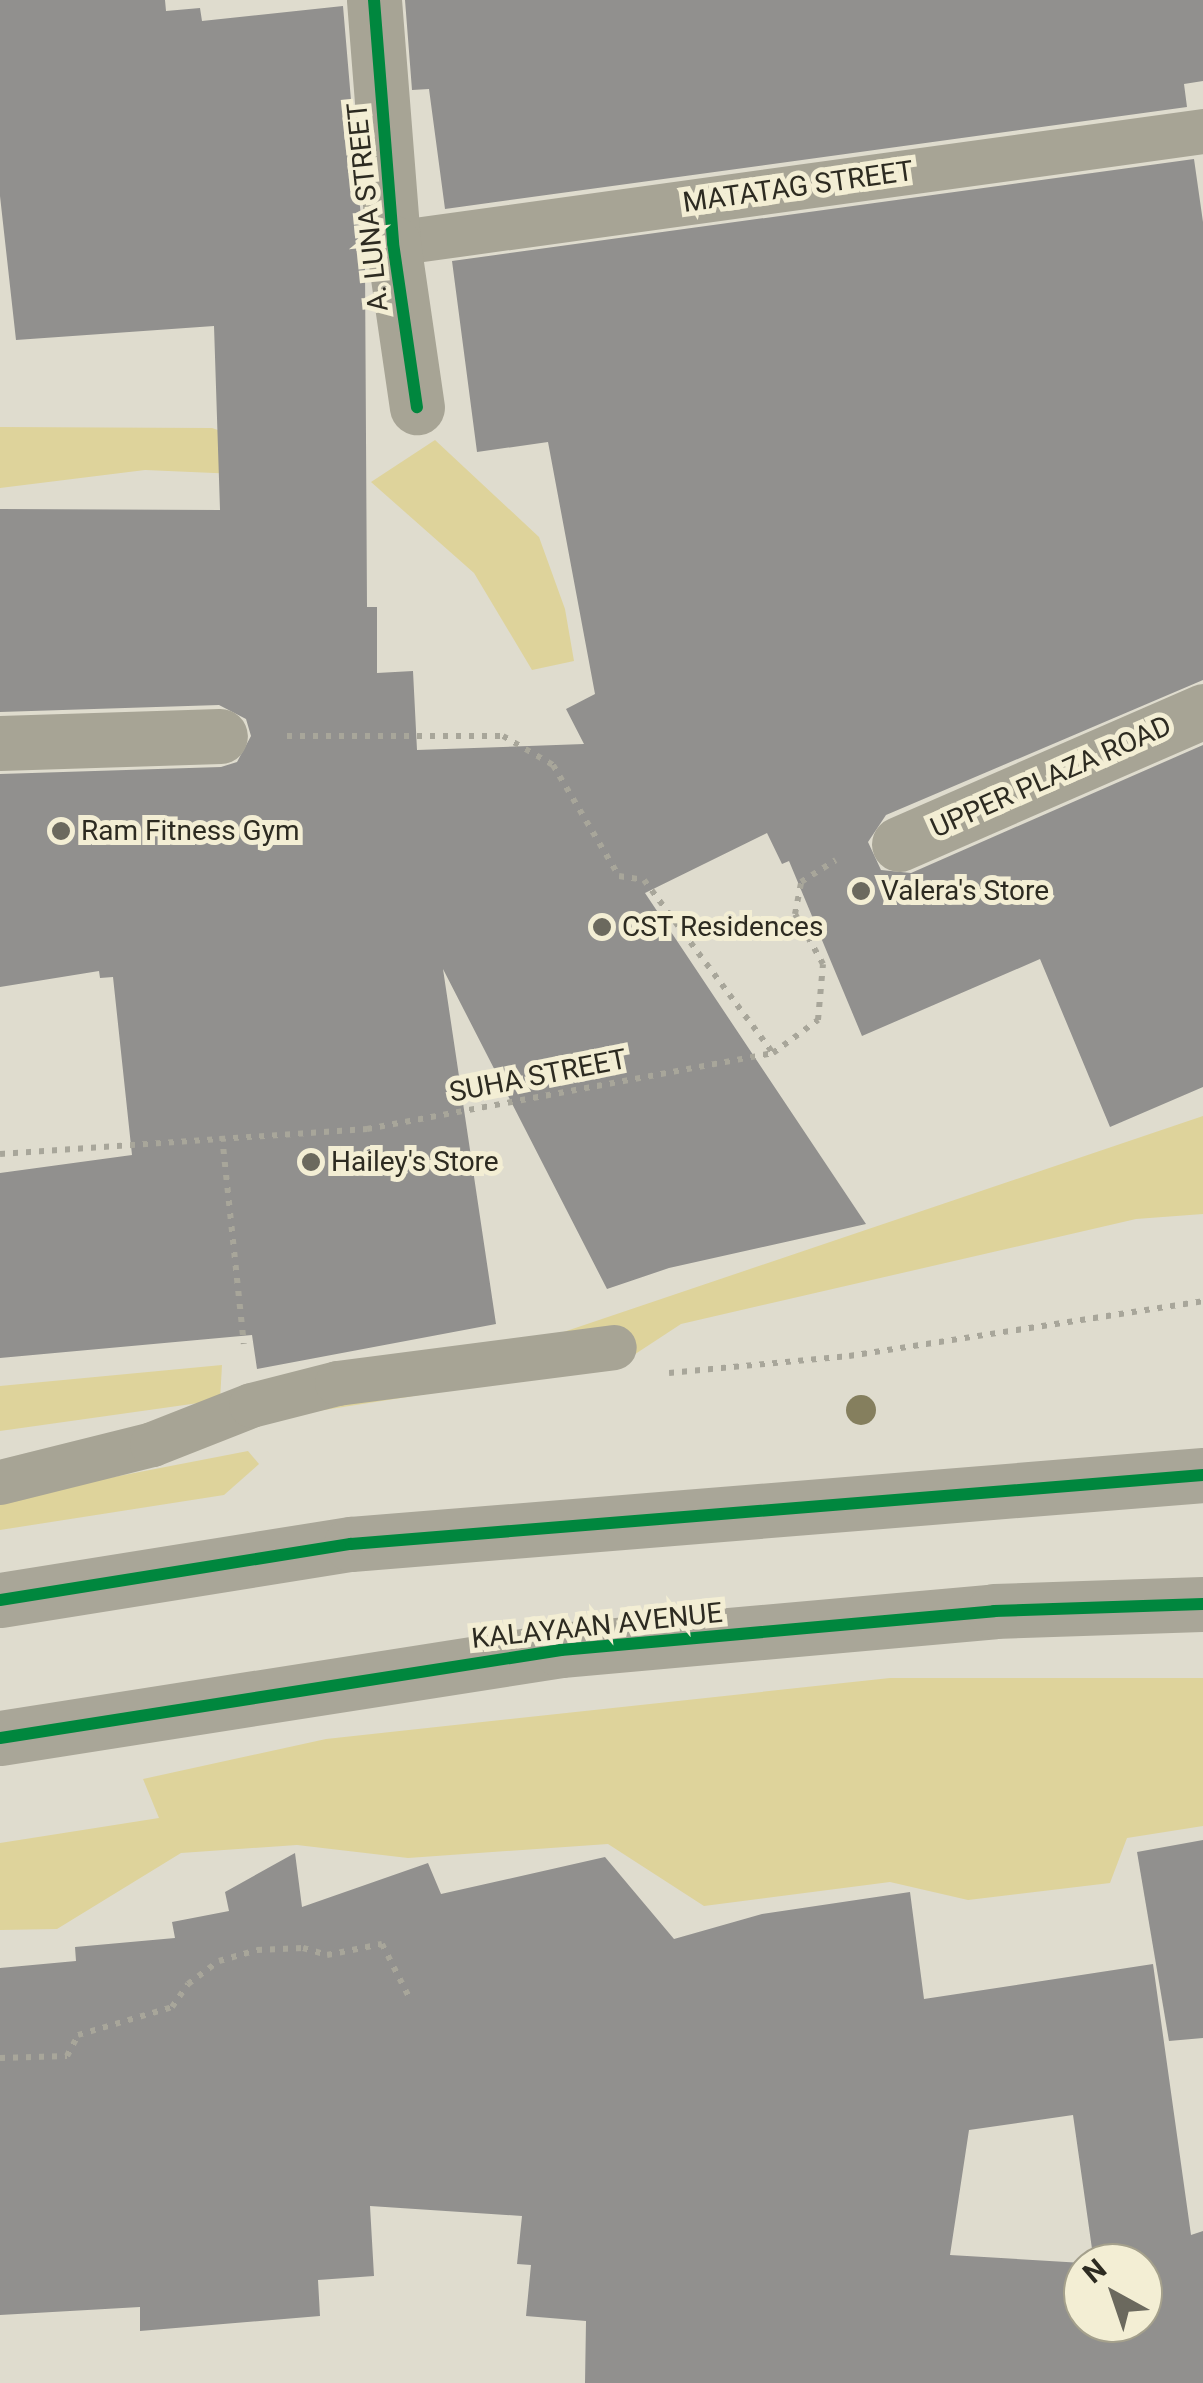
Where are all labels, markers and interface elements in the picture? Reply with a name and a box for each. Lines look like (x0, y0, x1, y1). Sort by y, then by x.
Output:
street label: A. LUNA STREET (340, 101, 396, 313)
street label: MATATAG STREET (681, 154, 915, 220)
street label: UPPER PLAZA ROAD (925, 709, 1177, 845)
place label: Ram Fitness Gym (81, 814, 299, 848)
marker: Ram Fitness Gym (50, 820, 72, 842)
place label: Valera's Store (881, 874, 1049, 908)
marker: Valera's Store (850, 880, 872, 902)
place label: CST Residences (622, 910, 824, 944)
marker: CST Residences (591, 916, 613, 938)
street label: SUHA STREET (447, 1042, 629, 1110)
place label: Hailey's Store (331, 1145, 499, 1179)
marker: Hailey's Store (300, 1151, 322, 1173)
street label: KALAYAAN AVENUE (470, 1596, 724, 1656)
north arrow (1063, 2243, 1163, 2343)
text: N (1076, 2252, 1113, 2290)

